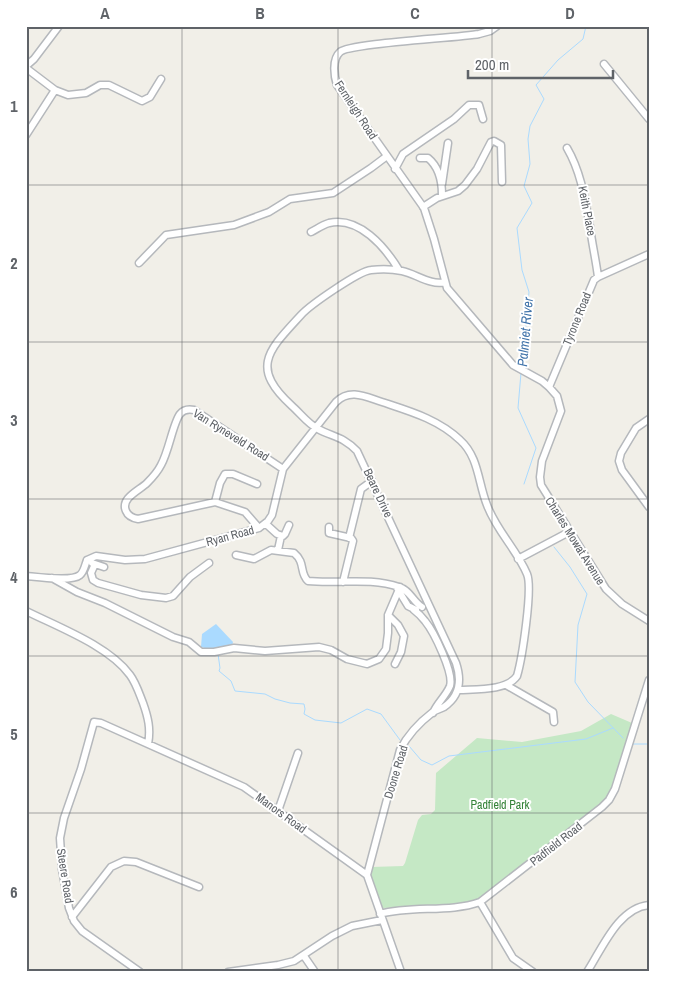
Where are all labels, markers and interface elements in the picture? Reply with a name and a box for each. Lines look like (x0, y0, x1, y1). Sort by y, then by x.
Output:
text: A (100, 2, 110, 24)
text: B (255, 2, 265, 24)
text: C (410, 2, 420, 24)
text: D (565, 2, 575, 24)
scale bar (468, 48, 612, 80)
text: 200 m (475, 54, 509, 75)
street label: Fernleigh Road (331, 77, 381, 143)
text: 1 (10, 95, 18, 117)
street label: Keith Place (574, 185, 600, 237)
text: 2 (10, 252, 18, 274)
street label: Tyrone Road (559, 290, 595, 348)
water label: Palmiet River (513, 295, 537, 367)
street label: Van Ryneveld Road (190, 405, 272, 465)
text: 3 (10, 409, 18, 431)
street label: Beare Drive (360, 466, 396, 520)
street label: Charles Mowat Avenue (541, 494, 609, 588)
street label: Ryan Road (204, 522, 256, 550)
text: 4 (10, 566, 18, 588)
text: 5 (10, 723, 18, 745)
street label: Doone Road (380, 743, 412, 801)
street label: Manors Road (252, 789, 310, 837)
park label: Padfield Park (470, 797, 530, 813)
street label: Padfield Road (526, 818, 586, 870)
street label: Steere Road (53, 847, 77, 905)
text: 6 (10, 881, 18, 903)

